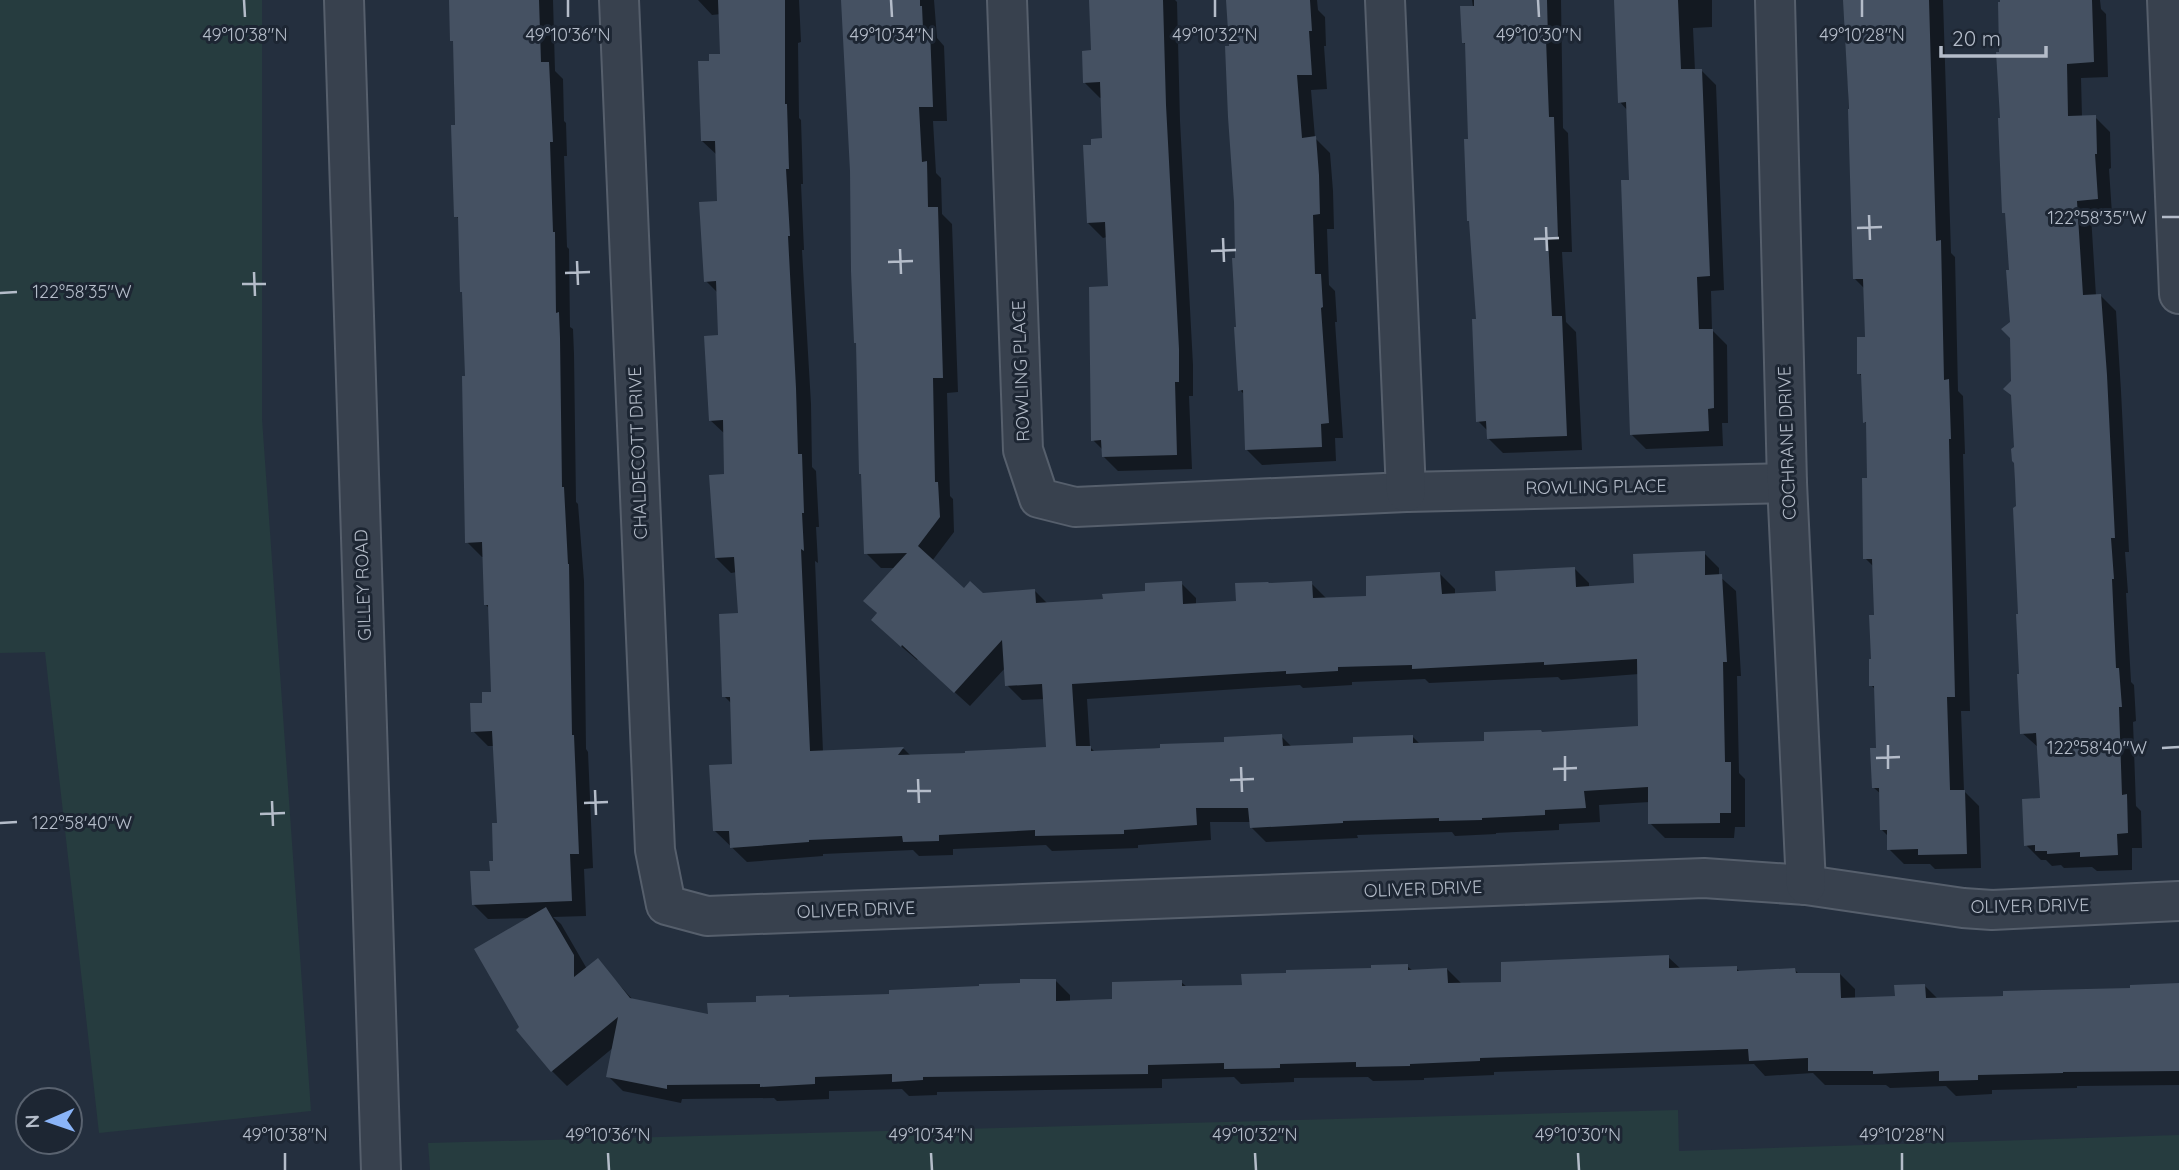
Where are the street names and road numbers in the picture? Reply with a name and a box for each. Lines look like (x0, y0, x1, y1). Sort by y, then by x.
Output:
street label: ROWLING PLACE (1007, 300, 1034, 442)
street label: CHALDECOTT DRIVE (623, 366, 652, 540)
street label: COCHRANE DRIVE (1772, 366, 1801, 520)
street label: ROWLING PLACE (1525, 474, 1667, 499)
street label: GILLEY ROAD (349, 529, 376, 641)
street label: OLIVER DRIVE (1363, 875, 1483, 902)
street label: OLIVER DRIVE (1970, 893, 2090, 918)
street label: OLIVER DRIVE (796, 896, 916, 923)

